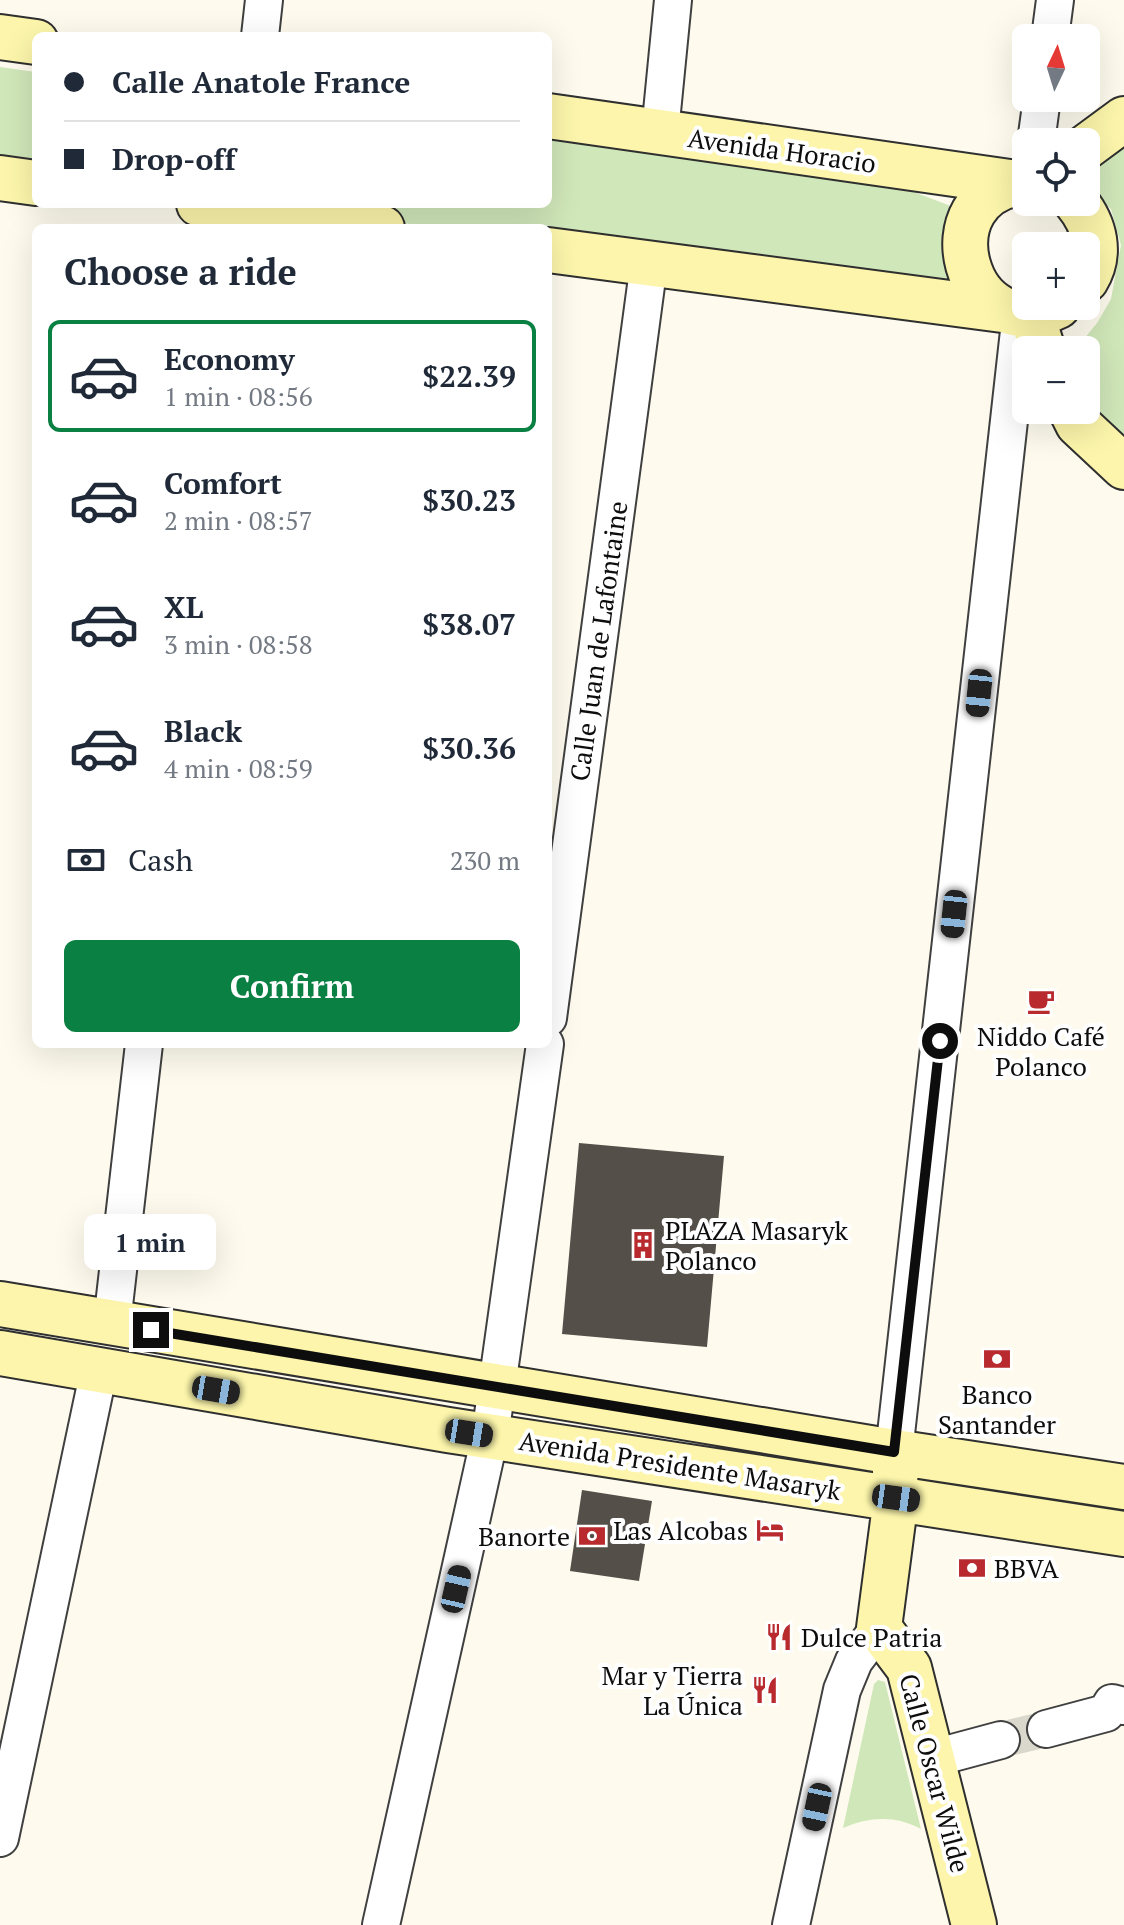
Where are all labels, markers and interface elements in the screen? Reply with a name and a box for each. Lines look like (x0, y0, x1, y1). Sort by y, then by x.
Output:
north arrow (1012, 24, 1100, 112)
map controls (1012, 24, 1100, 424)
text: Calle Anatole France (112, 62, 410, 102)
street label: Avenida Horacio (686, 120, 878, 180)
button: locate (1012, 128, 1100, 216)
text: Drop-off (112, 139, 236, 179)
button: + (1012, 232, 1100, 320)
text: Choose a ride (64, 248, 297, 295)
button: − (1012, 336, 1100, 424)
text: Economy (164, 339, 295, 379)
icon: car (68, 340, 140, 412)
text: $22.39 (422, 356, 516, 396)
text: 1 min · 08:56 (164, 379, 313, 413)
text: Comfort (164, 463, 282, 503)
icon: car (68, 464, 140, 536)
text: $30.23 (422, 480, 516, 520)
street label: Calle Juan de Lafontaine (562, 499, 634, 783)
text: 2 min · 08:57 (164, 503, 313, 537)
text: XL (164, 587, 203, 627)
icon: car (68, 588, 140, 660)
text: $38.07 (422, 604, 516, 644)
text: 3 min · 08:58 (164, 627, 313, 661)
car (965, 668, 993, 718)
text: Black (164, 711, 242, 751)
icon: car (68, 712, 140, 784)
text: $30.36 (422, 728, 516, 768)
text: 4 min · 08:59 (164, 751, 313, 785)
icon: cash (64, 838, 108, 882)
text: Cash (128, 840, 193, 880)
text: 230 m (450, 843, 520, 877)
car (940, 889, 968, 939)
button: Confirm (64, 940, 520, 1032)
cafe icon: Niddo Café Polanco (1026, 986, 1056, 1016)
place label: Niddo Café Polanco (977, 1019, 1105, 1083)
route start (922, 1023, 958, 1059)
place label: PLAZA Masaryk Polanco (665, 1213, 849, 1277)
callout: 1 min (85, 1214, 217, 1270)
text: 1 min (114, 1225, 186, 1259)
building icon: PLAZA Masaryk Polanco (628, 1230, 658, 1260)
route end (133, 1312, 169, 1348)
bank icon: Banco Santander (982, 1344, 1012, 1374)
car (190, 1374, 242, 1406)
place label: Banco Santander (938, 1377, 1056, 1441)
car (443, 1417, 495, 1449)
street label: Avenida Presidente Masaryk (517, 1423, 844, 1507)
car (871, 1483, 921, 1513)
place label: Las Alcobas (613, 1513, 748, 1547)
hotel icon: Las Alcobas (755, 1515, 785, 1545)
place label: Banorte (478, 1519, 570, 1553)
bank icon: Banorte (577, 1521, 607, 1551)
place label: BBVA (994, 1551, 1059, 1585)
bank icon: BBVA (957, 1553, 987, 1583)
car (439, 1563, 473, 1615)
place label: Dulce Patria (801, 1620, 942, 1654)
restaurant icon: Dulce Patria (764, 1622, 794, 1652)
place label: Mar y Tierra La Única (601, 1658, 743, 1722)
street label: Calle Oscar Wilde (892, 1670, 978, 1876)
restaurant icon: Mar y Tierra La Única (750, 1675, 780, 1705)
car (800, 1781, 834, 1833)

